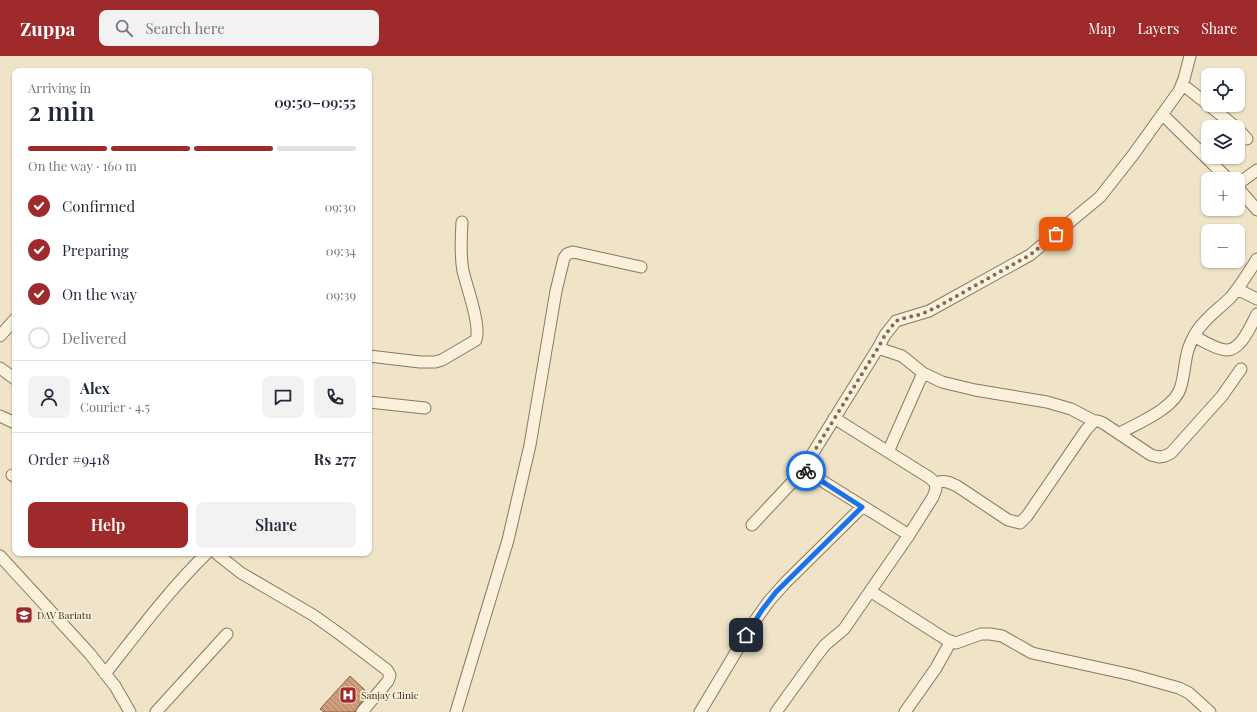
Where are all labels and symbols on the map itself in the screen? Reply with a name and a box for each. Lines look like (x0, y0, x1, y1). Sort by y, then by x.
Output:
pin (1039, 217, 1073, 251)
courier (786, 451, 826, 491)
school or university icon: DAV Bariatu (14, 605, 34, 625)
place label: DAV Bariatu (37, 608, 91, 622)
pin (729, 618, 763, 652)
hospital icon: Sanjay Clinic (338, 685, 358, 705)
place label: Sanjay Clinic (361, 688, 419, 702)

